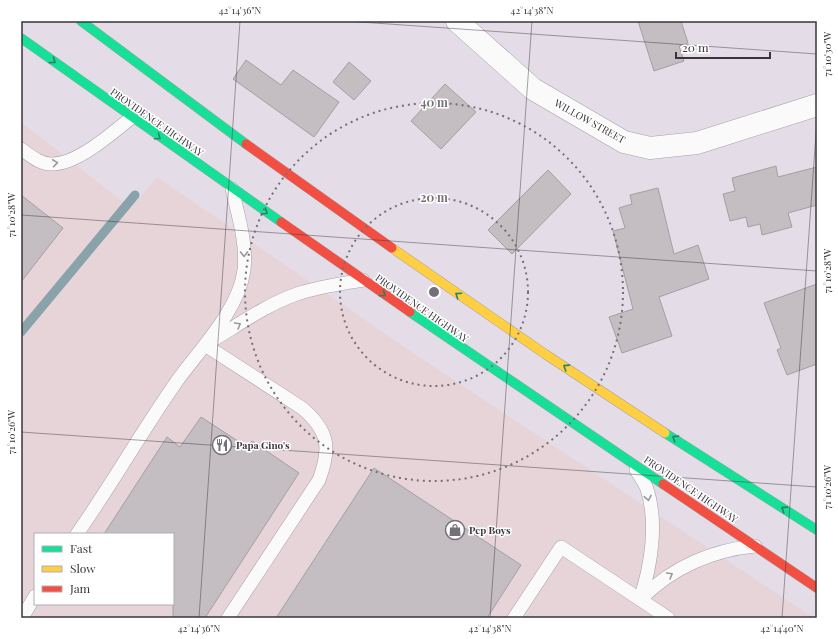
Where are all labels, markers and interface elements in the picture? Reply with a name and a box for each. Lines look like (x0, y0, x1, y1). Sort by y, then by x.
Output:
text: 42°14'36"N (219, 3, 261, 17)
text: 42°14'38"N (511, 3, 553, 17)
text: 71°10'30"W (820, 31, 834, 76)
scale bar (676, 34, 770, 60)
text: 20 m (682, 39, 709, 55)
one-way arrow (48, 56, 55, 63)
street label: PROVIDENCE HIGHWAY (108, 85, 206, 160)
text: 40 m (420, 94, 448, 110)
street label: WILLOW STREET (551, 95, 628, 146)
one-way arrow (154, 132, 161, 139)
one-way arrow (52, 159, 59, 168)
text: 20 m (420, 189, 448, 205)
text: 71°10'28"W (4, 192, 18, 237)
one-way arrow (261, 207, 268, 214)
text: 71°10'28"W (820, 248, 834, 293)
one-way arrow (240, 251, 248, 257)
street label: PROVIDENCE HIGHWAY (373, 271, 471, 346)
centre of rings (427, 285, 441, 299)
one-way arrow (378, 289, 385, 296)
one-way arrow (455, 292, 462, 300)
one-way arrow (234, 322, 241, 329)
one-way arrow (563, 365, 570, 372)
text: 71°10'26"W (4, 409, 18, 454)
restaurant icon: Papa Gino's (211, 434, 233, 456)
one-way arrow (672, 436, 679, 443)
place label: Papa Gino's (236, 438, 290, 452)
street label: PROVIDENCE HIGHWAY (641, 452, 741, 526)
text: 71°10'26"W (820, 464, 834, 509)
one-way arrow (644, 495, 652, 501)
one-way arrow (781, 506, 788, 514)
shop icon: Pep Boys (444, 519, 466, 541)
place label: Pep Boys (469, 523, 511, 537)
legend (34, 533, 174, 605)
text: Fast (70, 540, 93, 556)
text: Slow (70, 560, 96, 576)
one-way arrow (666, 573, 673, 580)
text: Jam (69, 580, 91, 596)
text: 42°14'36"N (178, 621, 220, 635)
text: 42°14'38"N (469, 621, 511, 635)
text: 42°14'40"N (760, 621, 804, 635)

